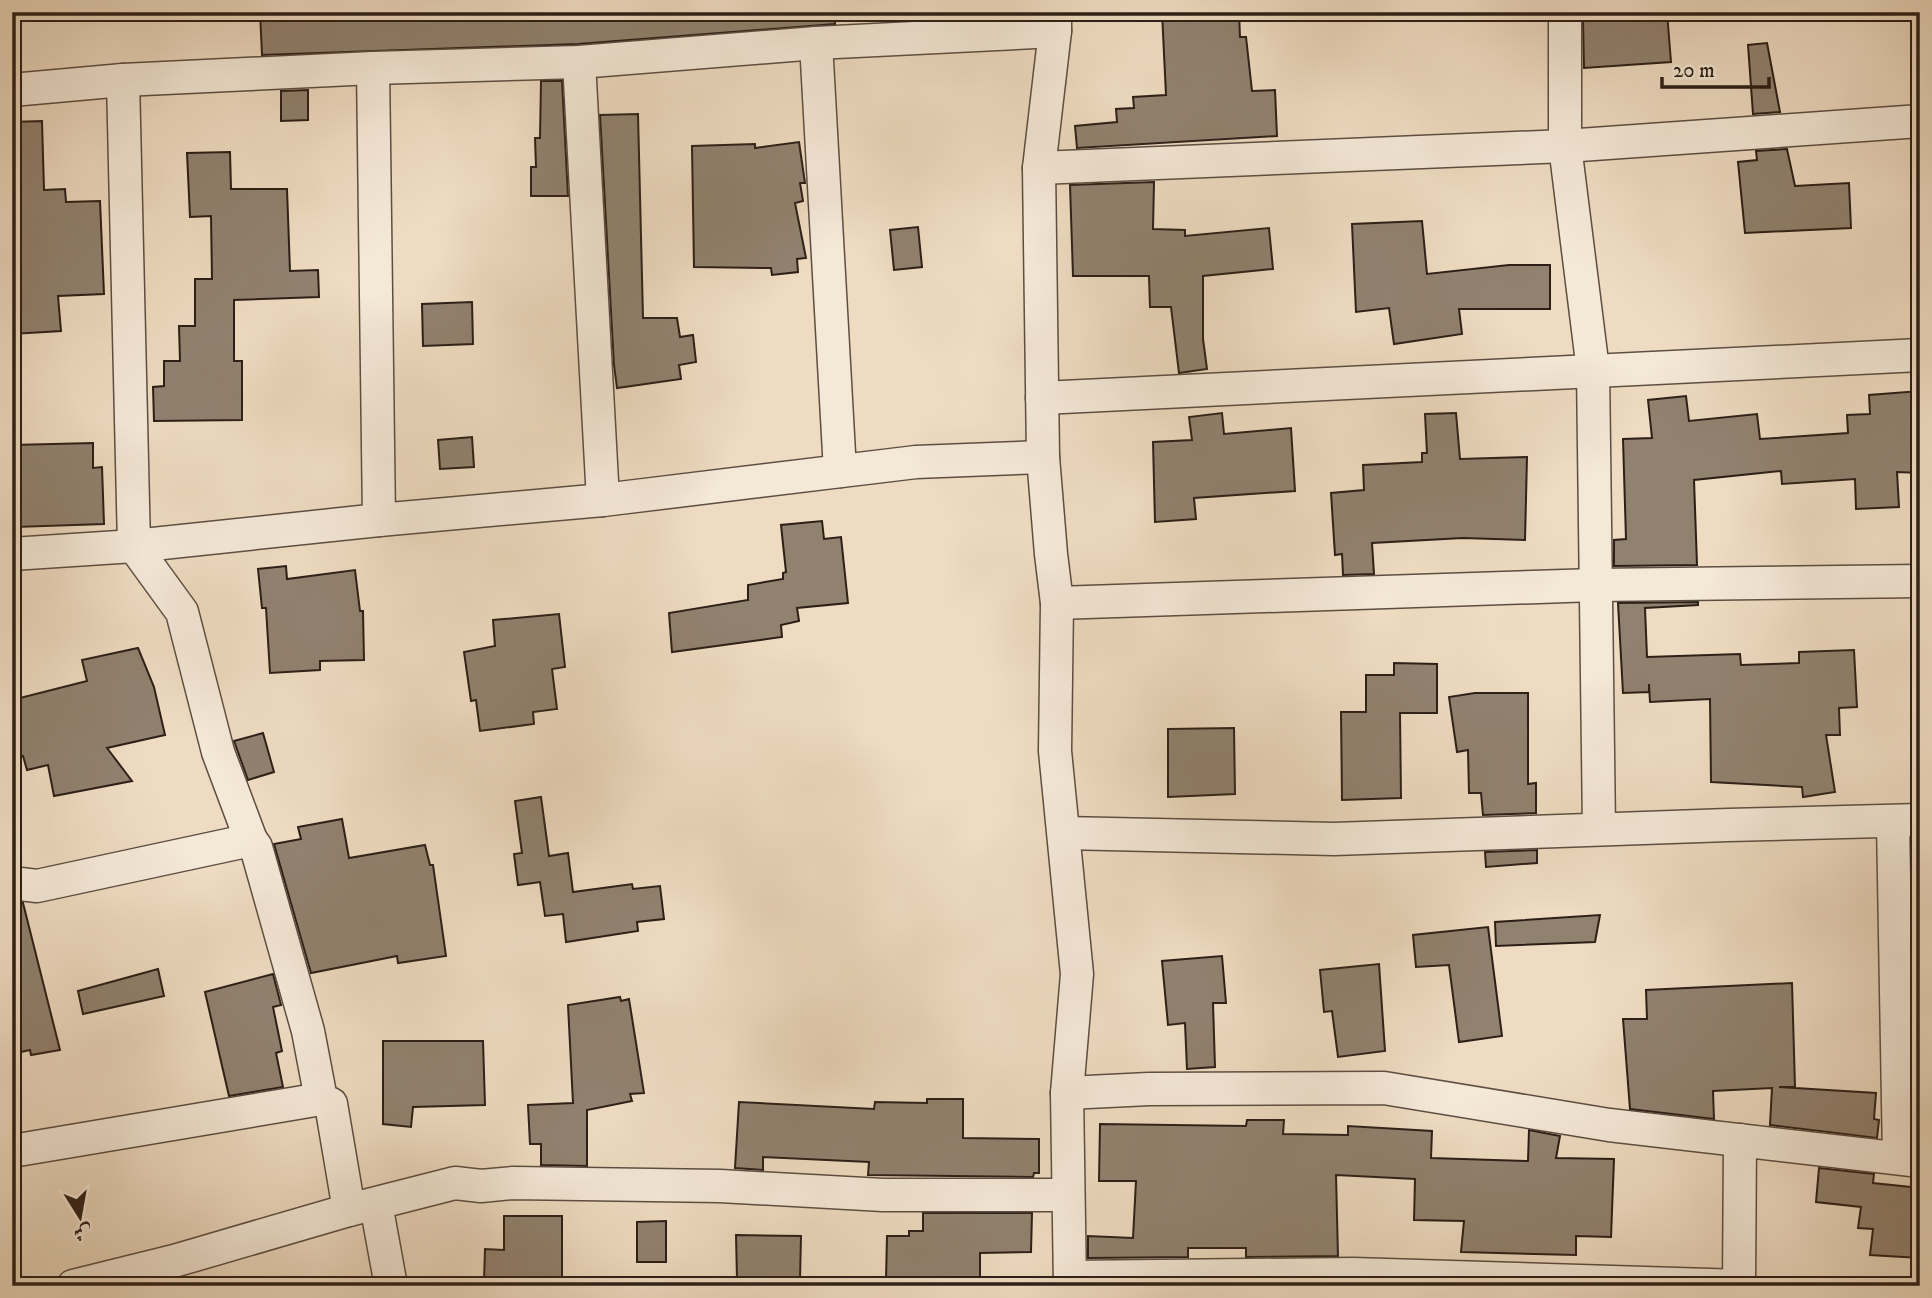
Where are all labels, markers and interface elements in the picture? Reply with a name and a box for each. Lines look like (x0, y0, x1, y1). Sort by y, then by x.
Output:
scale bar (1662, 46, 1769, 90)
text: 20 m (1673, 58, 1715, 84)
north arrow (46, 1182, 116, 1252)
text: ش (72, 1219, 94, 1245)

